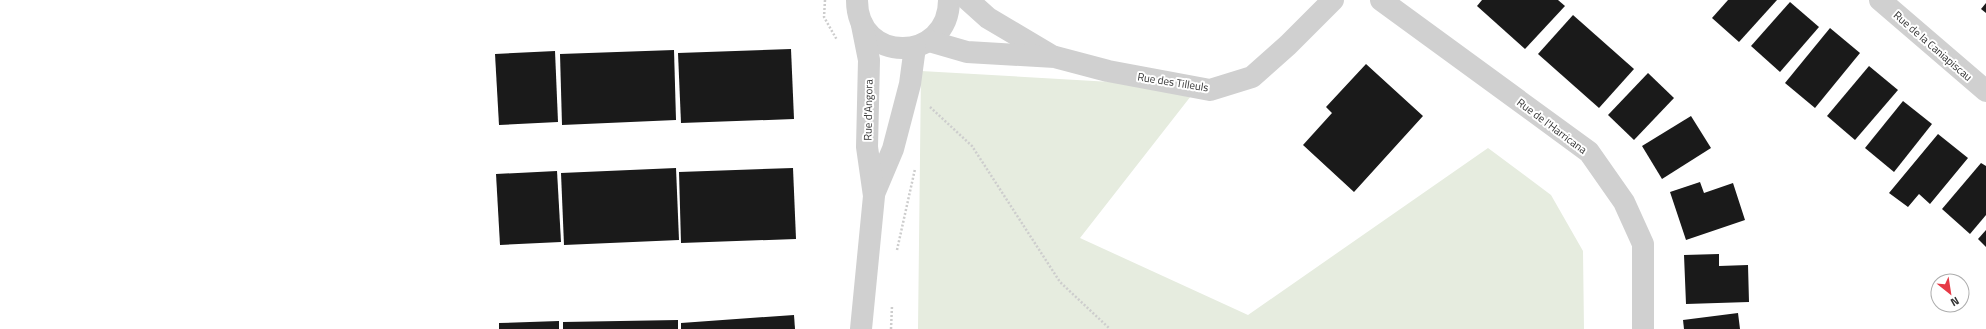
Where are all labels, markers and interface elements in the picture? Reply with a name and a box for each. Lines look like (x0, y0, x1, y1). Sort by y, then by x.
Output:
street label: Rue de la Caniapiscau (1890, 7, 1976, 85)
street label: Rue des Tilleuls (1136, 68, 1210, 96)
street label: Rue d'Angora (859, 79, 877, 141)
street label: Rue de l'Harricana (1514, 94, 1591, 158)
north arrow (1930, 273, 1970, 313)
text: N (1948, 293, 1962, 310)

